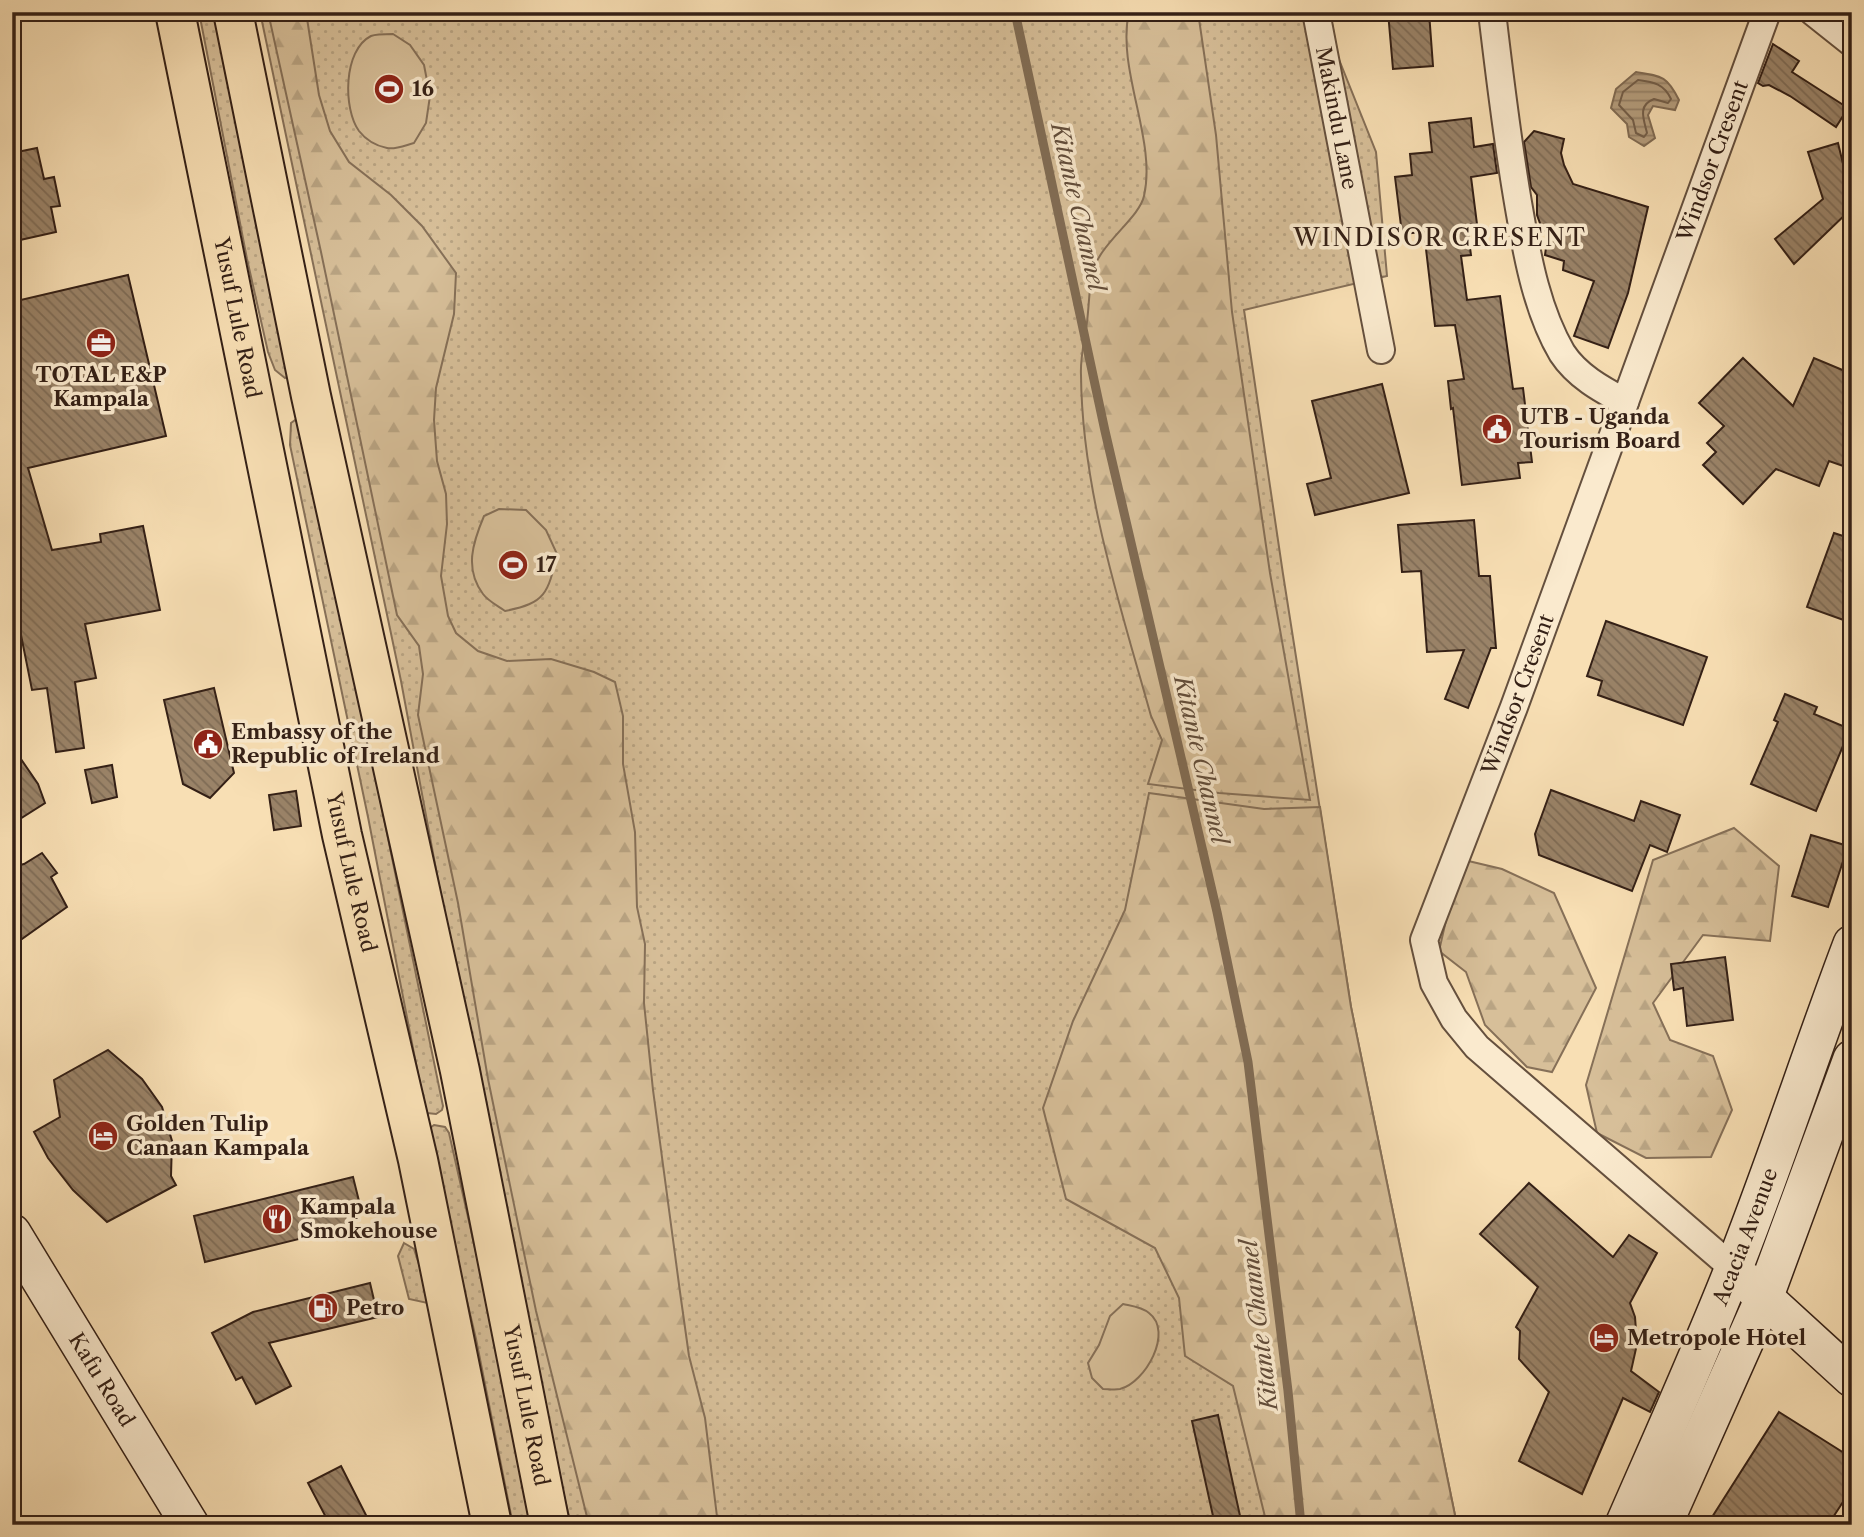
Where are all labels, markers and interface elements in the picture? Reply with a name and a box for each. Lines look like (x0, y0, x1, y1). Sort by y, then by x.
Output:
street label: Makindu Lane (1311, 44, 1363, 191)
sports icon: 16 (372, 72, 406, 106)
place label: 16 (412, 76, 434, 101)
street label: Windsor Cresent (1671, 76, 1753, 246)
water label: Kitante Channel (1045, 118, 1112, 296)
district label: WINDISOR CRESENT (1292, 223, 1587, 252)
street label: Yusuf Lule Road (209, 234, 266, 401)
office icon: TOTAL E&P Kampala (84, 326, 118, 360)
place label: TOTAL E&P Kampala (35, 362, 167, 411)
place label: UTB - Uganda Tourism Board (1520, 404, 1680, 453)
public building icon: UTB - Uganda Tourism Board (1480, 412, 1514, 446)
sports icon: 17 (496, 548, 530, 582)
place label: 17 (536, 552, 556, 577)
street label: Windsor Cresent (1476, 610, 1559, 779)
water label: Kitante Channel (1168, 671, 1235, 849)
place label: Embassy of the Republic of Ireland (231, 719, 440, 768)
public building icon: Embassy of the Republic of Ireland (191, 727, 225, 761)
street label: Yusuf Lule Road (321, 789, 382, 955)
place label: Golden Tulip Canaan Kampala (126, 1111, 310, 1160)
hotel icon: Golden Tulip Canaan Kampala (86, 1119, 120, 1153)
street label: Acacia Avenue (1707, 1164, 1783, 1310)
place label: Kampala Smokehouse (300, 1194, 437, 1243)
restaurant icon: Kampala Smokehouse (260, 1202, 294, 1236)
water label: Kitante Channel (1234, 1235, 1284, 1414)
fuel station icon: Petro (306, 1291, 340, 1325)
place label: Petro (346, 1295, 404, 1320)
hotel icon: Metropole Hotel (1587, 1321, 1621, 1355)
street label: Yusuf Lule Road (498, 1322, 555, 1488)
place label: Metropole Hotel (1627, 1325, 1806, 1350)
street label: Kafu Road (64, 1328, 140, 1431)

